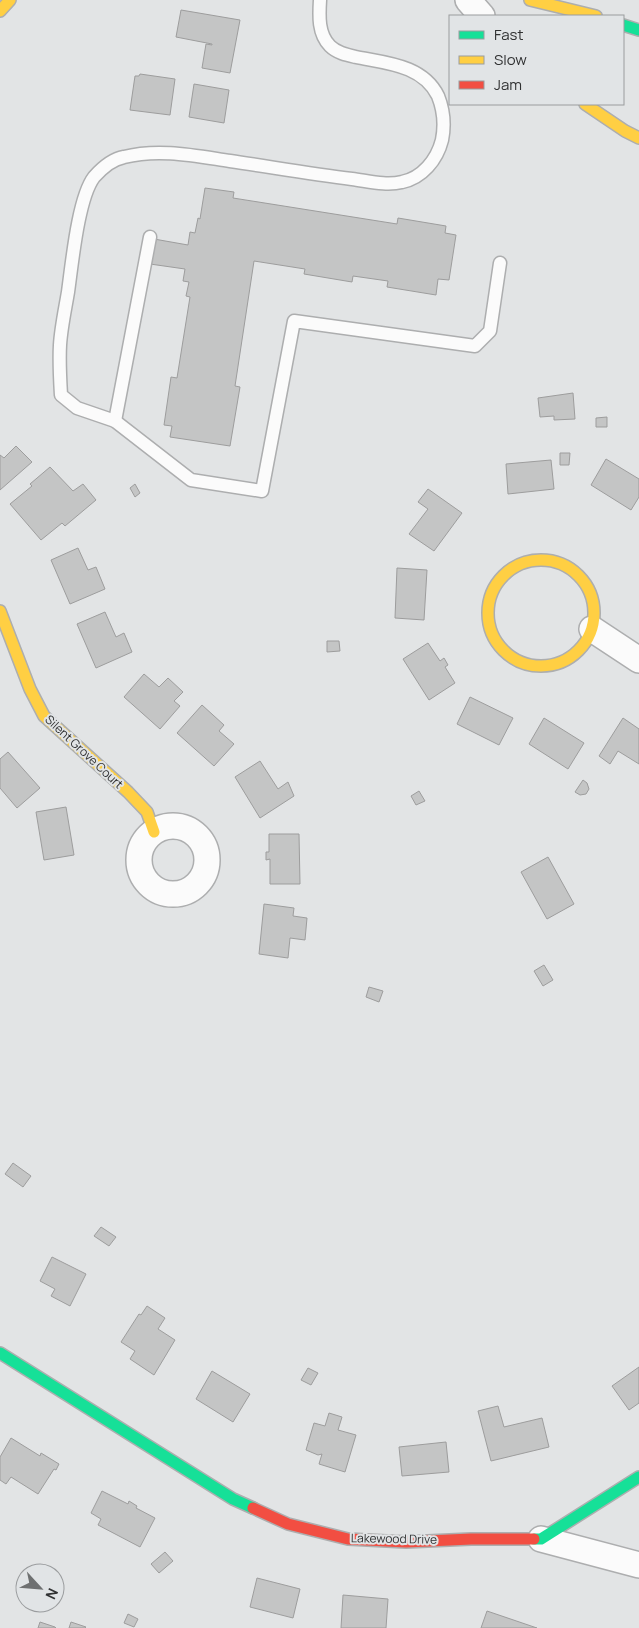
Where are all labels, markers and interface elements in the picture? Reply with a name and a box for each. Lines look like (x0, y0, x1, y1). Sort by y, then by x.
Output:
legend (449, 15, 624, 105)
text: Fast (494, 24, 523, 45)
text: Slow (494, 49, 527, 70)
text: Jam (494, 74, 522, 95)
street label: Silent Grove Court (42, 711, 127, 792)
street label: Lakewood Drive (351, 1529, 437, 1548)
north arrow (15, 1563, 65, 1613)
text: N (41, 1585, 63, 1603)

